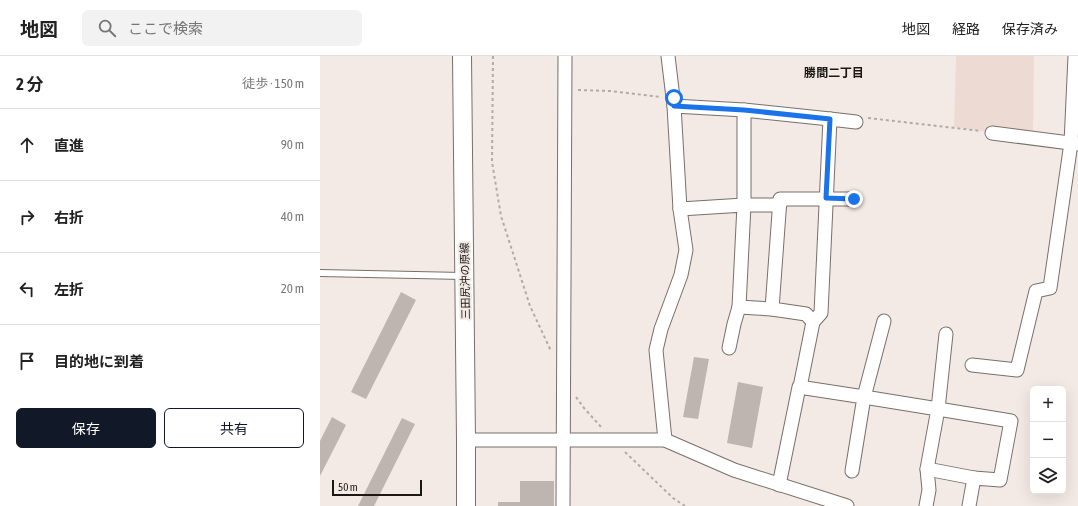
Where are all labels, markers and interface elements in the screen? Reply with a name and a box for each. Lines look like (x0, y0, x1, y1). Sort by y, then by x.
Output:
search box (82, 10, 362, 46)
icon: search (96, 17, 118, 39)
text: 地図 (20, 18, 58, 40)
text: ここで検索 (128, 20, 203, 37)
text: 地図 (902, 21, 930, 37)
text: 経路 (952, 21, 980, 37)
text: 保存済み (1002, 21, 1058, 37)
district label: 勝間二丁目 (804, 66, 864, 80)
text: 2 分 (16, 74, 43, 94)
text: 徒歩 · 150 m (242, 76, 304, 91)
route start (665, 89, 683, 107)
icon: ahead (16, 134, 38, 156)
text: 直進 (54, 137, 84, 154)
text: 90 m (281, 137, 304, 152)
route end (845, 190, 863, 208)
icon: right (16, 206, 38, 228)
text: 右折 (54, 209, 84, 226)
text: 40 m (281, 209, 304, 224)
street label: 三田尻沖の原線 (458, 242, 472, 320)
icon: left (16, 278, 38, 300)
text: 左折 (54, 281, 84, 298)
text: 20 m (281, 281, 304, 296)
icon: arrive (16, 350, 38, 372)
text: 目的地に到着 (54, 353, 144, 370)
map controls (1030, 386, 1066, 494)
button: + (1030, 386, 1066, 422)
button: 保存 (16, 408, 156, 448)
button: 共有 (164, 408, 304, 448)
button: − (1030, 422, 1066, 458)
button: layers (1030, 458, 1066, 494)
scale bar (332, 478, 422, 497)
text: 50 m (338, 481, 358, 493)

